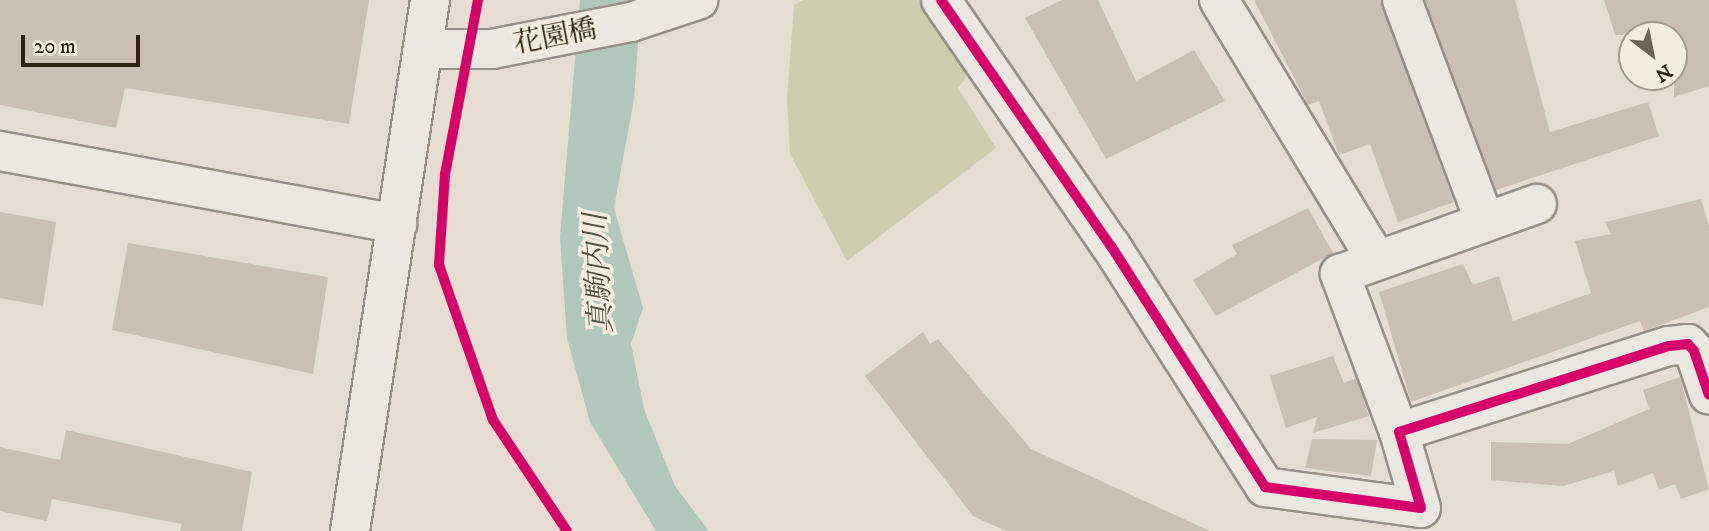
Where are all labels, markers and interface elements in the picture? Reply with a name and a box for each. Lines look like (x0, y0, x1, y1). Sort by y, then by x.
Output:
street label: 花園橋 (511, 12, 599, 62)
scale bar (24, 21, 144, 65)
north arrow (1618, 21, 1688, 91)
text: 20 m (34, 34, 76, 60)
text: N (1651, 59, 1676, 86)
water label: 真駒内川 (579, 212, 621, 334)

